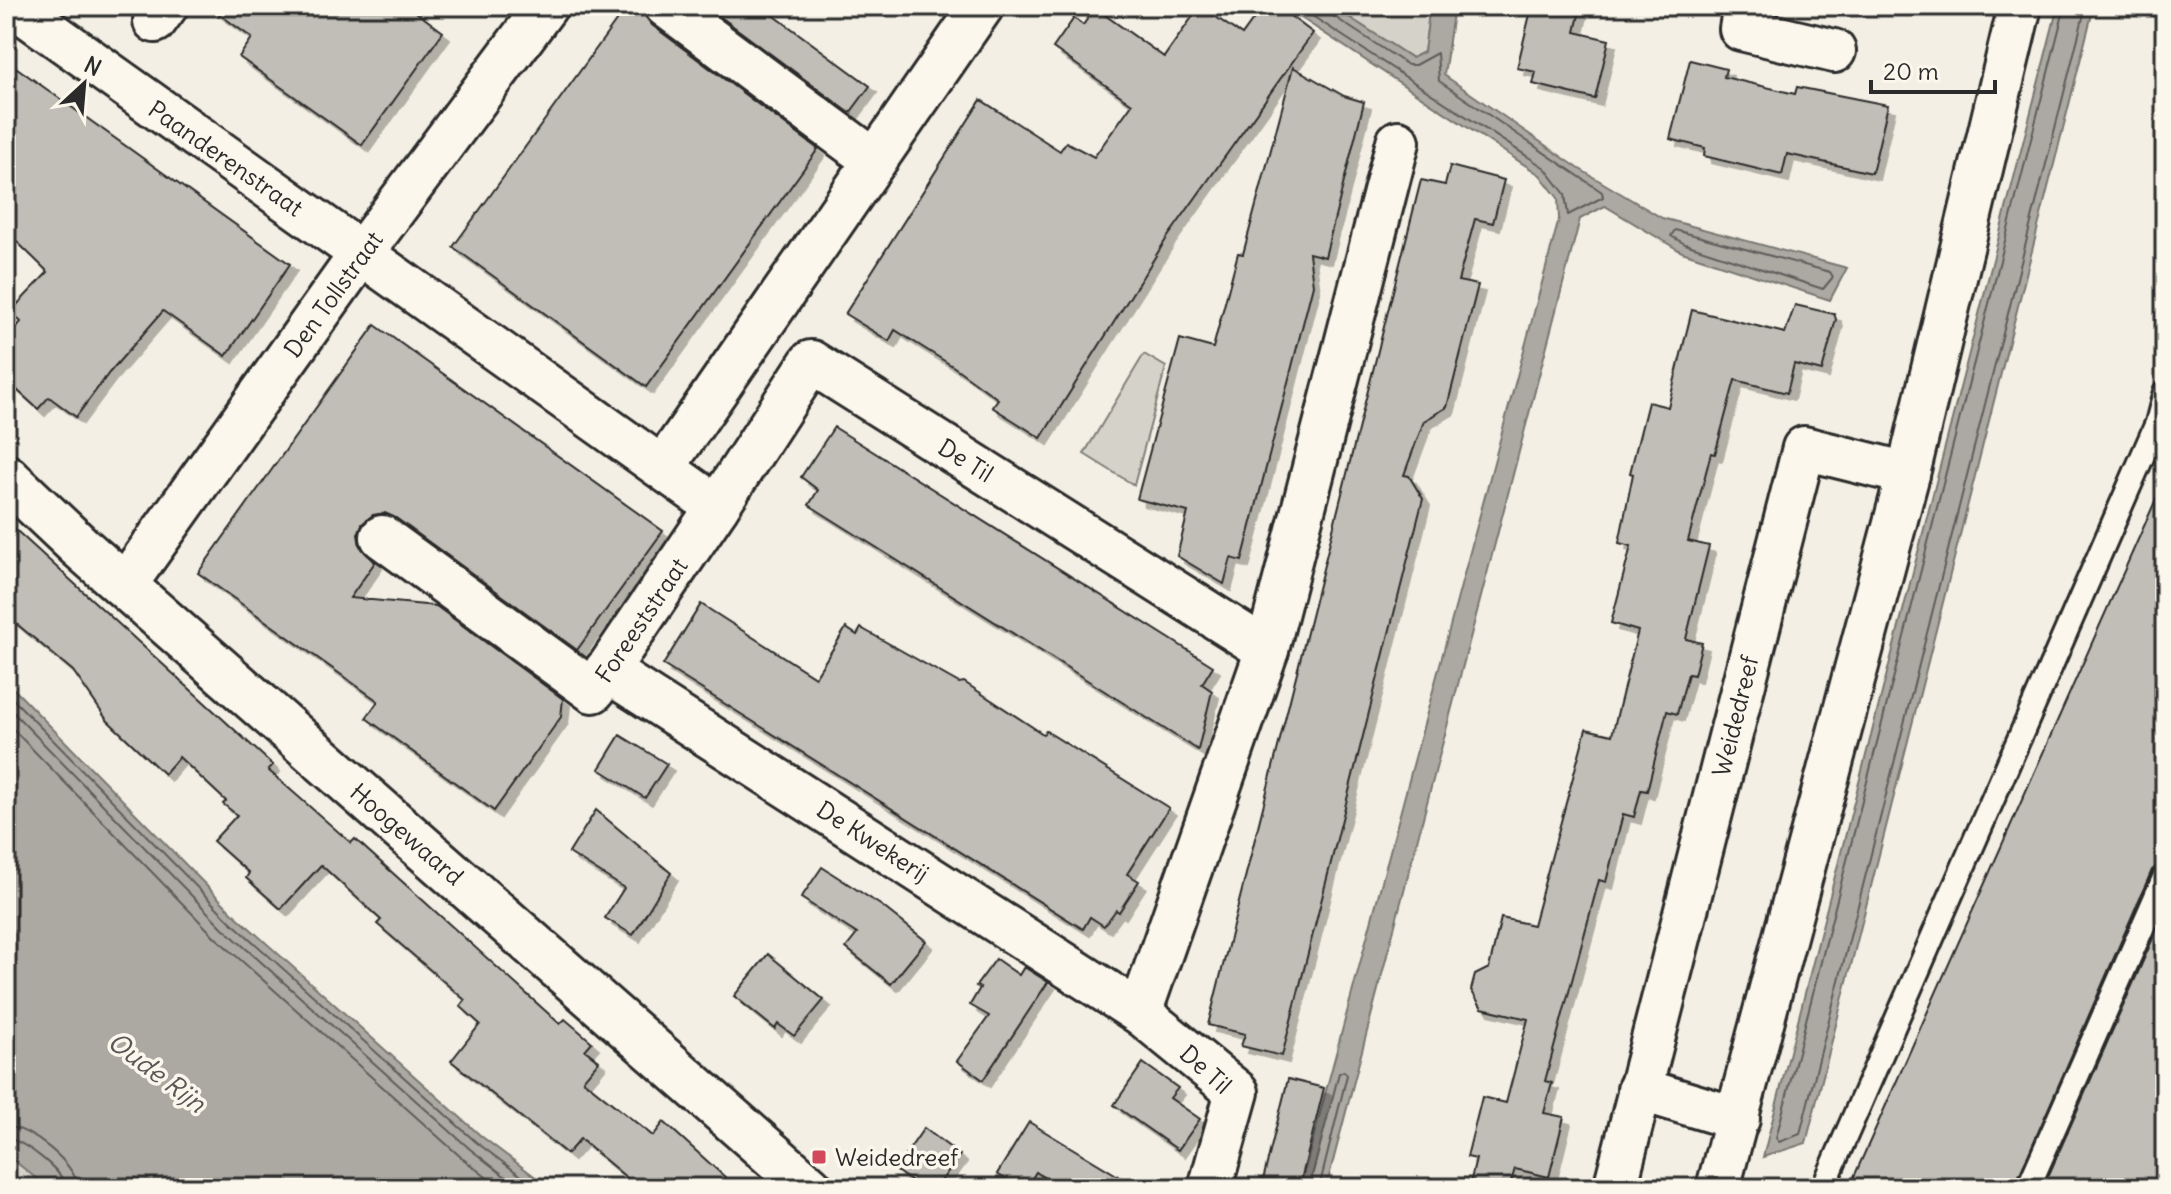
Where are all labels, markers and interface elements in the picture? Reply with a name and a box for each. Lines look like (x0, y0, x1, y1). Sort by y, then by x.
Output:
north arrow (44, 44, 124, 124)
scale bar (1871, 44, 1995, 94)
text: N (80, 50, 106, 82)
text: 20 m (1883, 56, 1939, 86)
street label: Paanderenstraat (143, 94, 309, 222)
street label: Den Tollstraat (277, 225, 389, 363)
street label: De Til (933, 432, 999, 488)
street label: Foreeststraat (588, 552, 694, 688)
street label: Weidedreef (1706, 652, 1765, 779)
street label: Hoogewaard (344, 777, 470, 891)
street label: De Kwekerij (812, 794, 934, 888)
water label: Oude Rijn (102, 1025, 213, 1120)
street label: De Til (1174, 1038, 1238, 1100)
place label: Weidedreef (835, 1142, 959, 1172)
marker: Weidedreef (810, 1148, 828, 1166)

